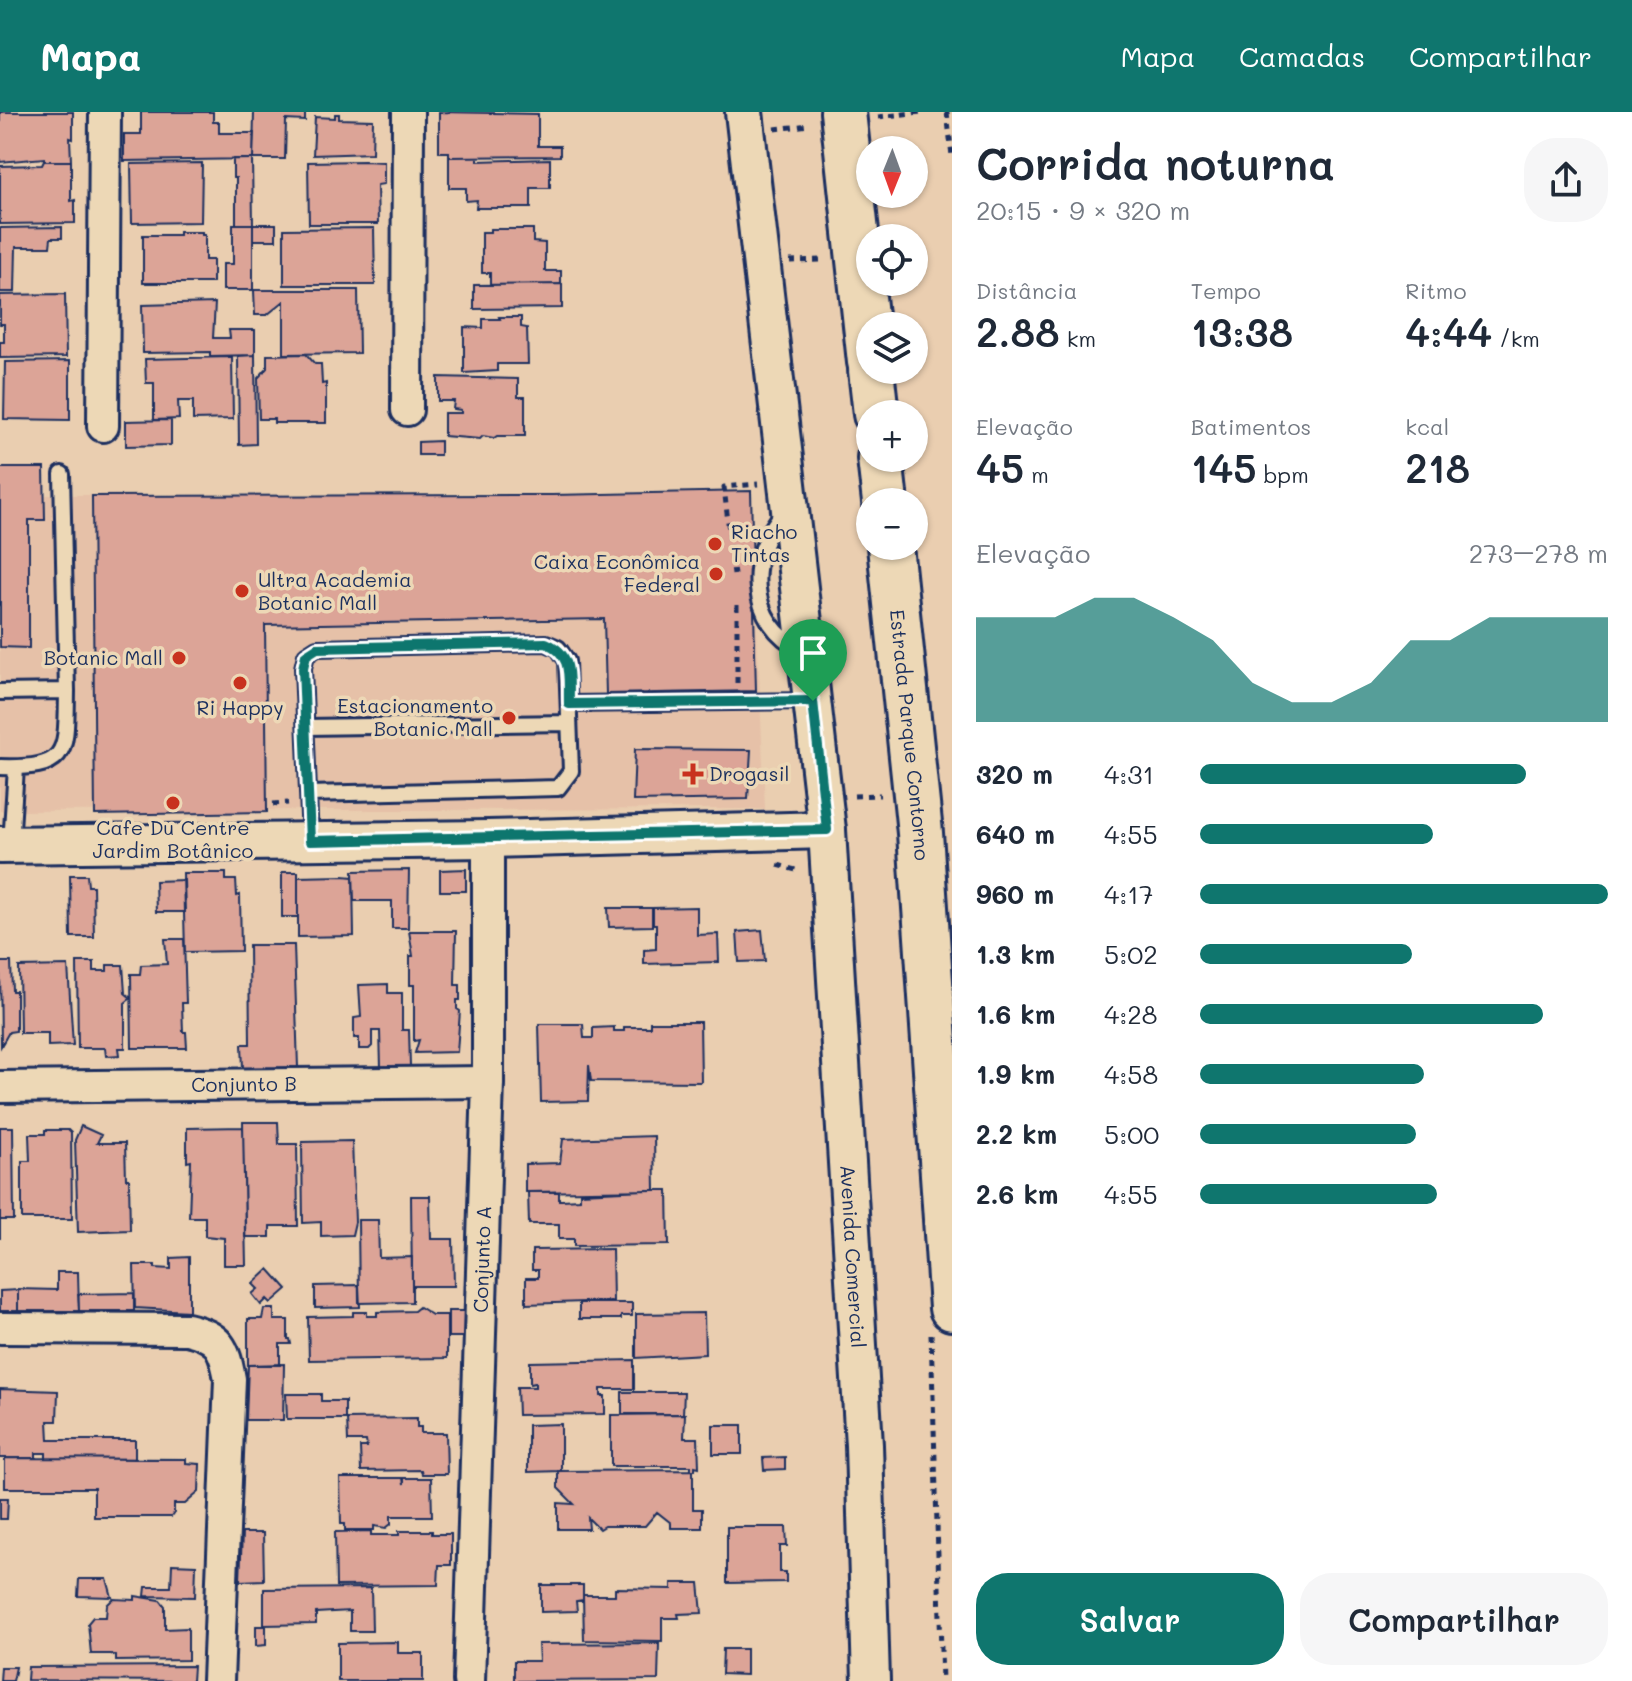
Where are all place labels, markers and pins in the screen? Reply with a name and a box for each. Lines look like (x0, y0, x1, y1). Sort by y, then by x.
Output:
place label: Riacho Tintas (731, 518, 797, 567)
marker: Riacho Tintas (706, 535, 724, 553)
place label: Caixa Econômica Federal (534, 548, 700, 597)
marker: Caixa Econômica Federal (707, 565, 725, 583)
place label: Ultra Academia Botanic Mall (258, 566, 412, 615)
marker: Ultra Academia Botanic Mall (233, 582, 251, 600)
pin (779, 619, 847, 701)
place label: Botanic Mall (44, 644, 163, 670)
marker: Botanic Mall (170, 649, 188, 667)
marker: Ri Happy (231, 674, 249, 692)
place label: Estacionamento Botanic Mall (337, 692, 493, 741)
place label: Ri Happy (196, 694, 284, 720)
marker: Estacionamento Botanic Mall (500, 709, 518, 727)
place label: Drogasil (709, 760, 790, 786)
marker: Drogasil (684, 765, 702, 783)
marker: Cafe Du Centre Jardim Botânico (164, 794, 182, 812)
place label: Cafe Du Centre Jardim Botânico (93, 814, 254, 863)

